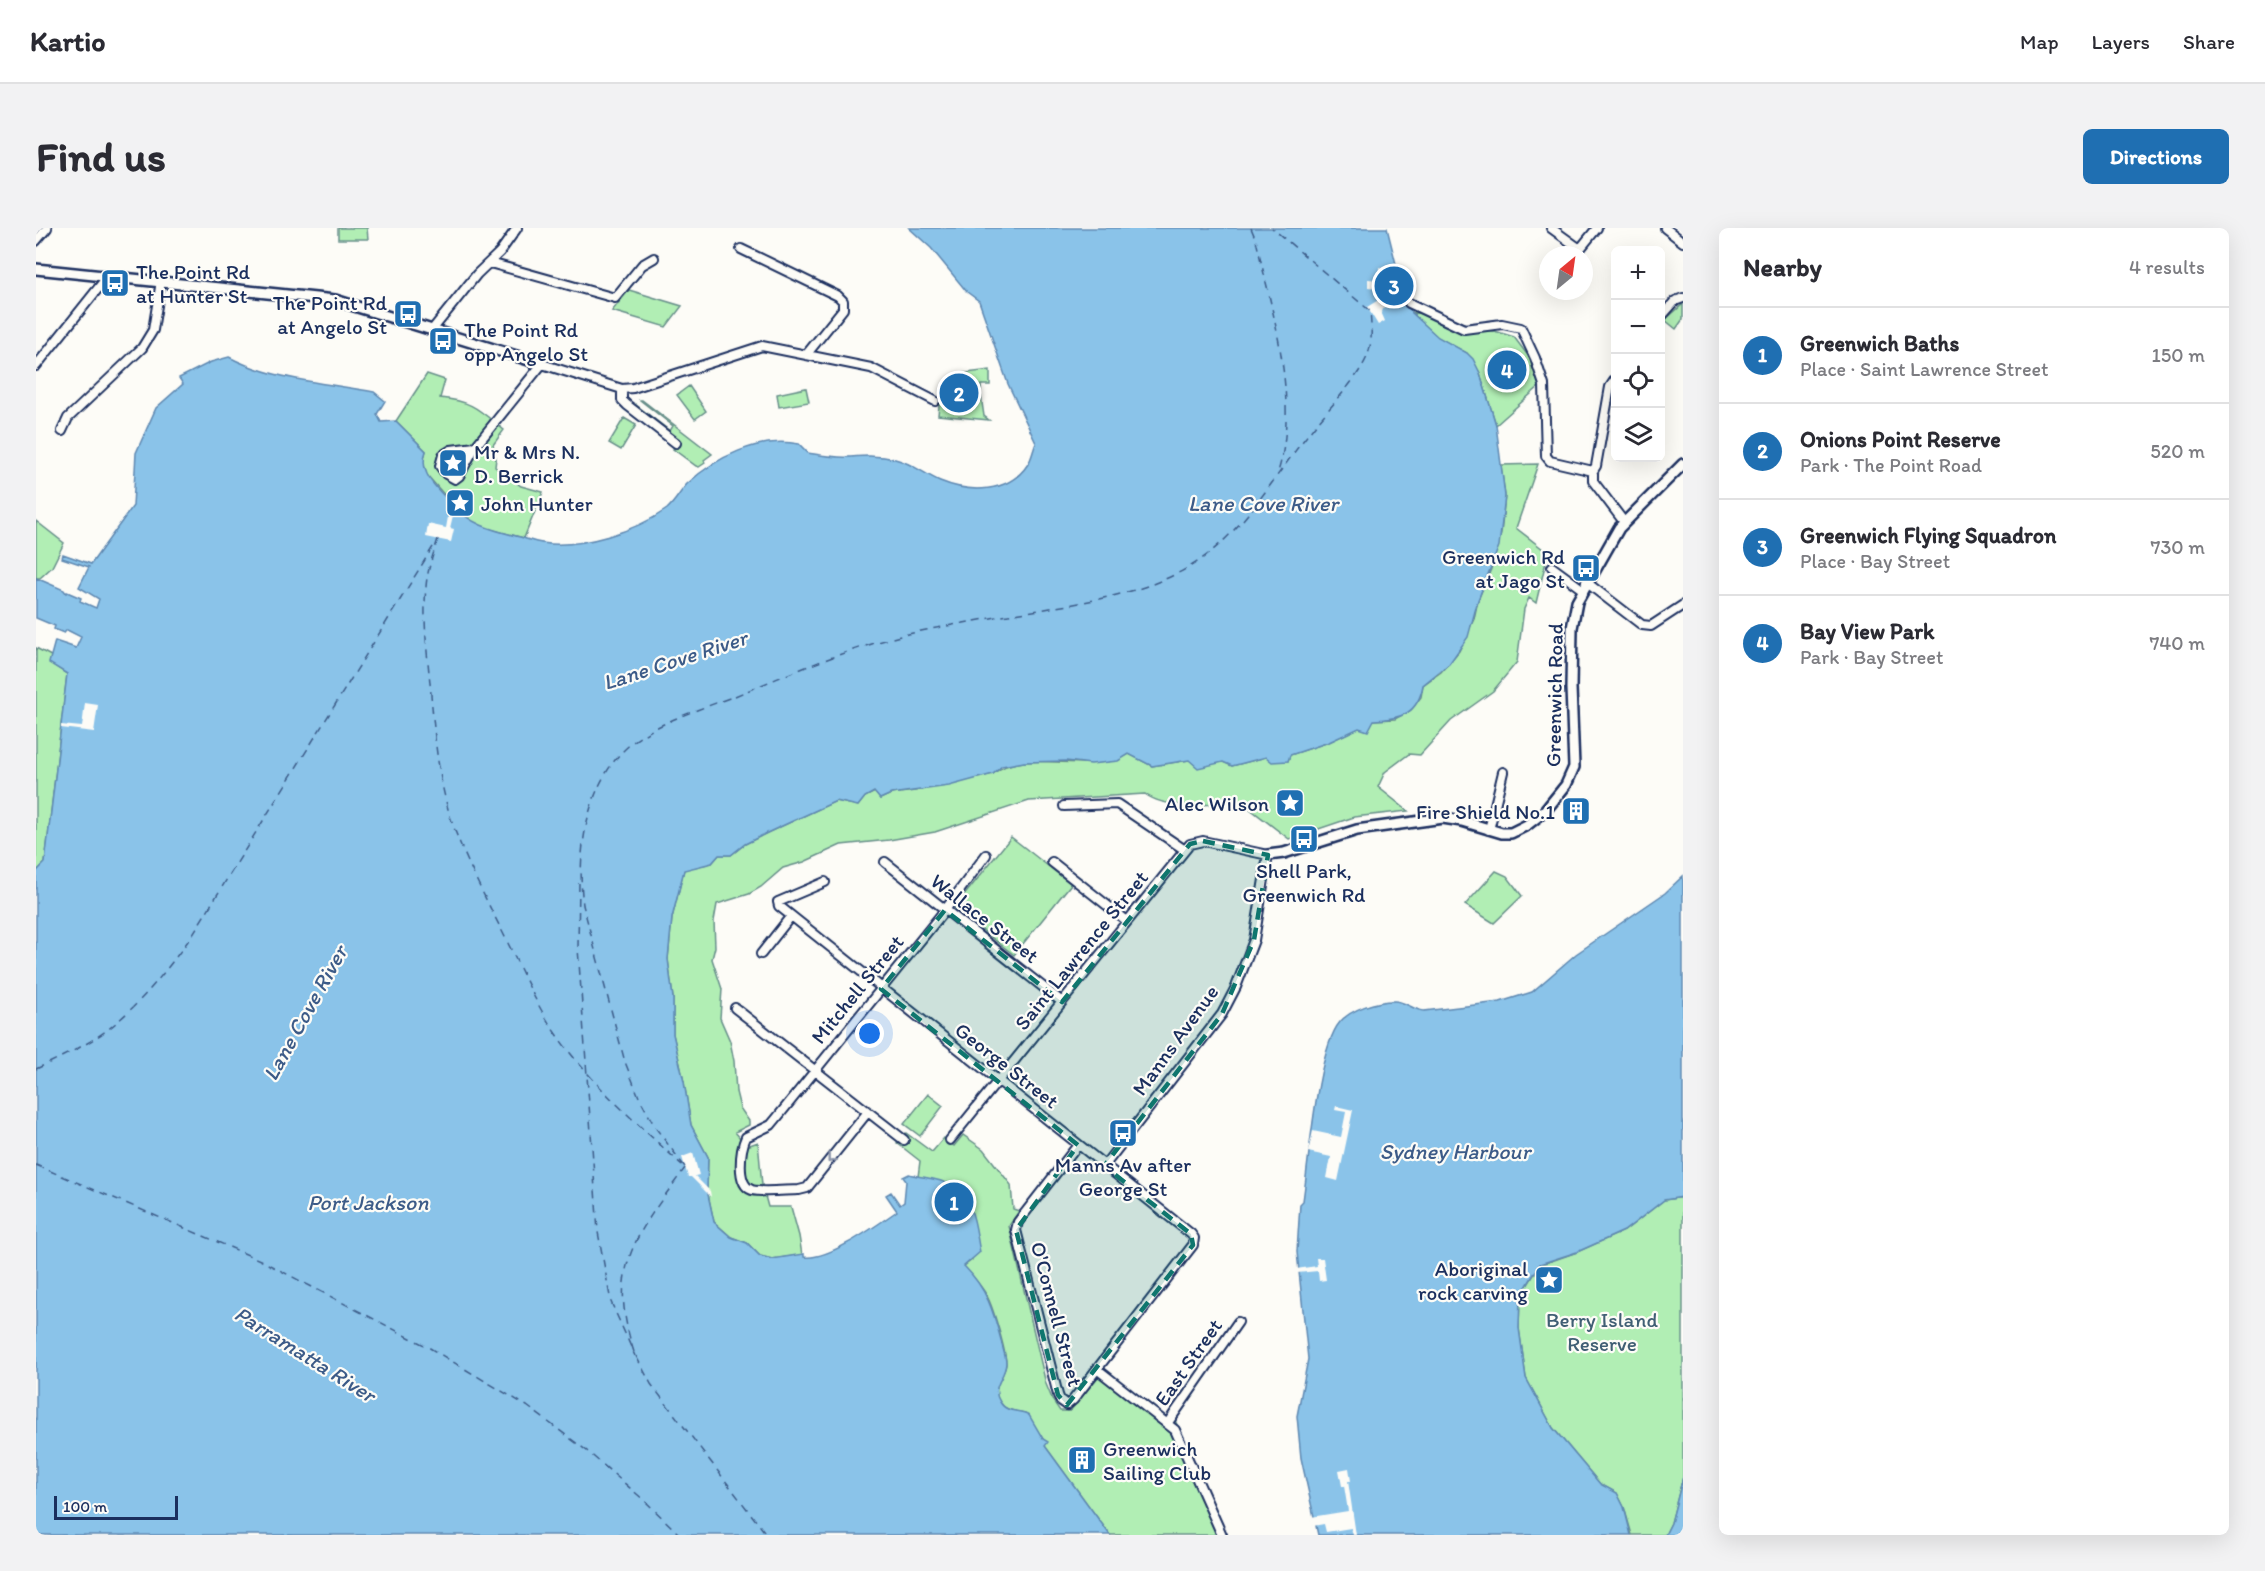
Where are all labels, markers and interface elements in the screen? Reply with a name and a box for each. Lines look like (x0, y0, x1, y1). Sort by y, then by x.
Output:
text: Kartio (30, 24, 105, 58)
text: Map (2020, 29, 2059, 54)
text: Layers (2092, 29, 2150, 54)
text: Share (2183, 29, 2235, 54)
button: Directions (2083, 129, 2229, 184)
text: Find us (36, 131, 166, 182)
north arrow (1539, 246, 1593, 300)
map controls (1611, 246, 1665, 462)
button: + (1611, 246, 1665, 300)
text: Nearby (1743, 251, 1822, 283)
text: 4 results (2129, 255, 2205, 279)
place label: The Point Rd at Hunter St (136, 259, 251, 308)
pin: 3 (1374, 264, 1414, 308)
bus stop icon: The Point Rd at Hunter St (99, 267, 131, 299)
place label: The Point Rd at Angelo St (273, 290, 387, 339)
bus stop icon: The Point Rd at Angelo St (392, 298, 424, 330)
button: − (1611, 300, 1665, 354)
place label: The Point Rd opp Angelo St (464, 317, 588, 366)
bus stop icon: The Point Rd opp Angelo St (427, 325, 459, 357)
text: Greenwich Baths (1800, 330, 1959, 357)
text: 1 (1758, 343, 1767, 367)
text: 150 m (2152, 343, 2205, 367)
pin: 4 (1488, 348, 1526, 392)
button: locate (1611, 354, 1665, 408)
text: Place · Saint Lawrence Street (1800, 357, 2049, 381)
pin: 2 (940, 370, 978, 416)
button: layers (1611, 408, 1665, 462)
text: Onions Point Reserve (1800, 426, 2001, 453)
place label: Mr & Mrs N. D. Berrick (474, 439, 580, 488)
text: 2 (1757, 439, 1768, 463)
text: 520 m (2150, 439, 2205, 463)
place icon: Mr & Mrs N. D. Berrick (437, 447, 469, 479)
text: Park · The Point Road (1800, 453, 1982, 477)
place icon: John Hunter (444, 487, 476, 519)
water label: Lane Cove River (1188, 490, 1340, 517)
place label: John Hunter (481, 491, 593, 516)
text: Greenwich Flying Squadron (1800, 522, 2056, 549)
text: 3 (1757, 535, 1768, 559)
text: 730 m (2151, 535, 2205, 559)
place label: Greenwich Rd at Jago St (1442, 544, 1566, 593)
text: Place · Bay Street (1800, 549, 1950, 573)
bus stop icon: Greenwich Rd at Jago St (1570, 552, 1602, 584)
text: Bay View Park (1800, 618, 1934, 645)
street label: Greenwich Road (1540, 622, 1568, 767)
water label: Lane Cove River (599, 623, 753, 696)
text: 4 (1756, 631, 1769, 655)
text: 740 m (2149, 631, 2205, 655)
text: Park · Bay Street (1800, 645, 1944, 669)
place icon: Alec Wilson (1274, 787, 1306, 819)
place label: Alec Wilson (1165, 791, 1269, 816)
building icon: Fire Shield No.1 (1560, 795, 1592, 827)
place label: Fire Shield No.1 (1416, 799, 1555, 824)
bus stop icon: Shell Park, Greenwich Rd (1288, 823, 1320, 855)
place label: Shell Park, Greenwich Rd (1242, 858, 1366, 907)
street label: Saint Lawrence Street (1009, 865, 1153, 1035)
street label: Wallace Street (926, 868, 1044, 968)
street label: Mitchell Street (805, 929, 909, 1049)
water label: Lane Cove River (257, 939, 354, 1085)
street label: Manns Avenue (1127, 980, 1223, 1100)
street label: George Street (950, 1017, 1064, 1113)
your location (855, 1019, 884, 1048)
bus stop icon: Manns Av after George St (1107, 1117, 1139, 1149)
water label: Sydney Harbour (1380, 1138, 1533, 1165)
one-way arrow (828, 1152, 839, 1163)
place label: Manns Av after George St (1055, 1152, 1191, 1201)
pin: 1 (934, 1180, 974, 1224)
water label: Port Jackson (307, 1189, 429, 1216)
street label: O'Connell Street (1026, 1239, 1088, 1389)
place label: Aboriginal rock carving (1418, 1256, 1528, 1305)
place icon: Aboriginal rock carving (1533, 1264, 1565, 1296)
water label: Parramatta River (229, 1300, 383, 1410)
park label: Berry Island Reserve (1546, 1307, 1658, 1356)
street label: East Street (1149, 1314, 1227, 1410)
place label: Greenwich Sailing Club (1103, 1436, 1211, 1485)
building icon: Greenwich Sailing Club (1066, 1444, 1098, 1476)
scale bar (54, 1493, 178, 1520)
text: 100 m (63, 1497, 107, 1516)

